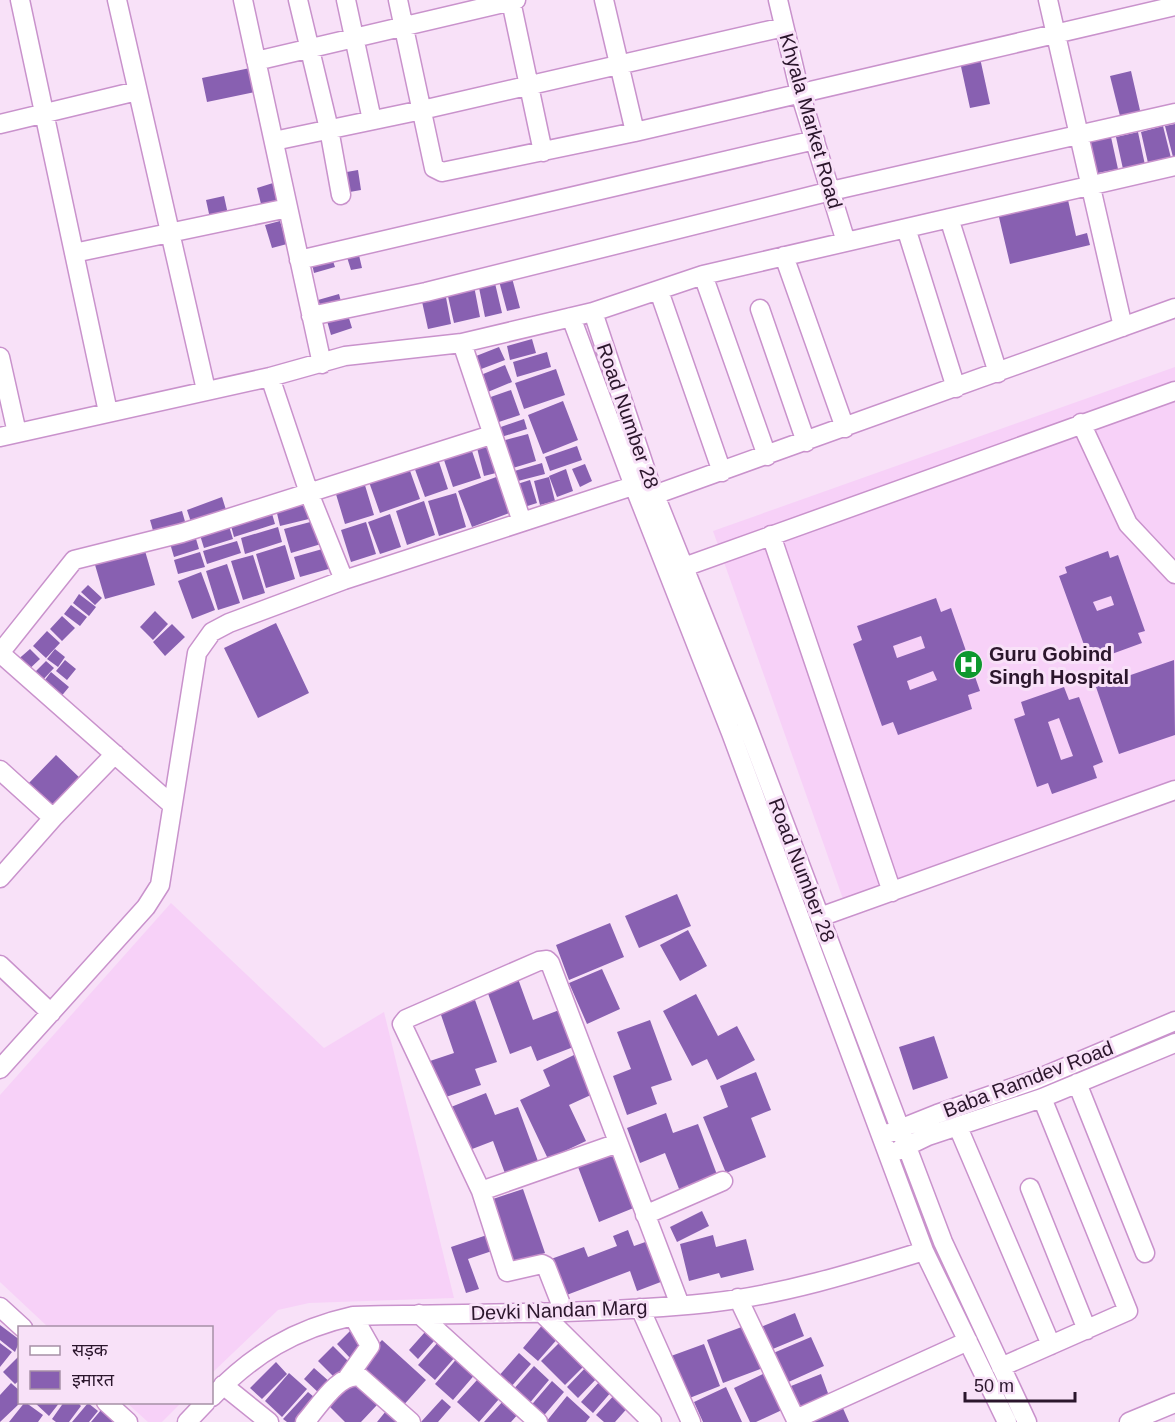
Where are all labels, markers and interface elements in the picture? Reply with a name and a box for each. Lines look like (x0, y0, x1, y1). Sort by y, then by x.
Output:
street label: Khyala Market Road (775, 31, 847, 211)
street label: Road Number 28 (593, 340, 663, 492)
place label: Guru Gobind Singh Hospital (989, 643, 1129, 688)
hospital icon: Guru Gobind Singh Hospital (952, 649, 984, 681)
street label: Road Number 28 (764, 795, 840, 945)
street label: Baba Ramdev Road (940, 1036, 1116, 1122)
street label: Devki Nandan Marg (470, 1296, 648, 1324)
legend (18, 1326, 213, 1404)
text: सड़क (72, 1340, 109, 1360)
scale bar (965, 1365, 1074, 1403)
text: इमारत (72, 1370, 115, 1390)
text: 50 m (974, 1376, 1014, 1396)

